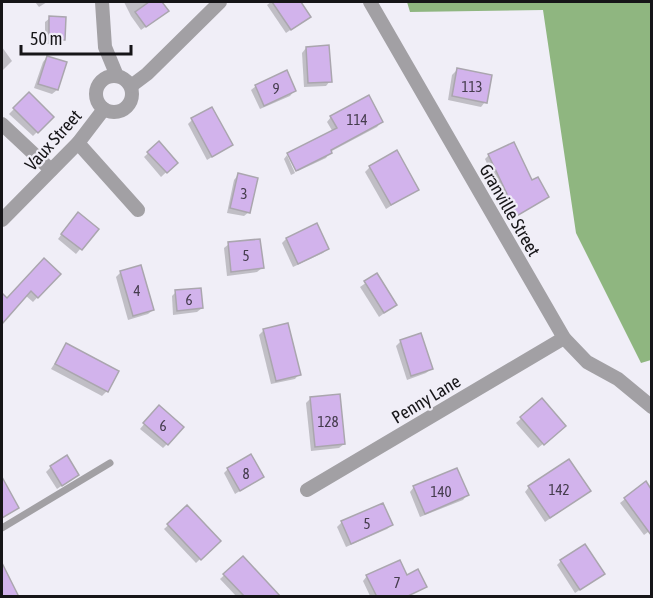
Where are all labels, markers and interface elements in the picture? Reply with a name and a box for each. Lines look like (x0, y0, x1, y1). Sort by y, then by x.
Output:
scale bar (21, 18, 130, 56)
text: 50 m (30, 28, 62, 49)
house number: 113 (461, 78, 483, 95)
house number: 9 (272, 80, 280, 97)
street label: Vaux Street (20, 105, 86, 175)
house number: 114 (346, 111, 368, 128)
street label: Granville Street (475, 160, 545, 260)
house number: 3 (240, 185, 248, 202)
house number: 5 (242, 247, 250, 264)
house number: 4 (133, 282, 141, 299)
house number: 6 (185, 291, 193, 308)
street label: Penny Lane (388, 370, 464, 428)
house number: 128 (317, 413, 339, 430)
house number: 6 (159, 417, 167, 434)
house number: 8 (242, 465, 250, 482)
house number: 142 (548, 481, 570, 498)
house number: 140 (430, 483, 452, 500)
house number: 5 (363, 515, 371, 532)
house number: 7 (393, 574, 401, 591)

